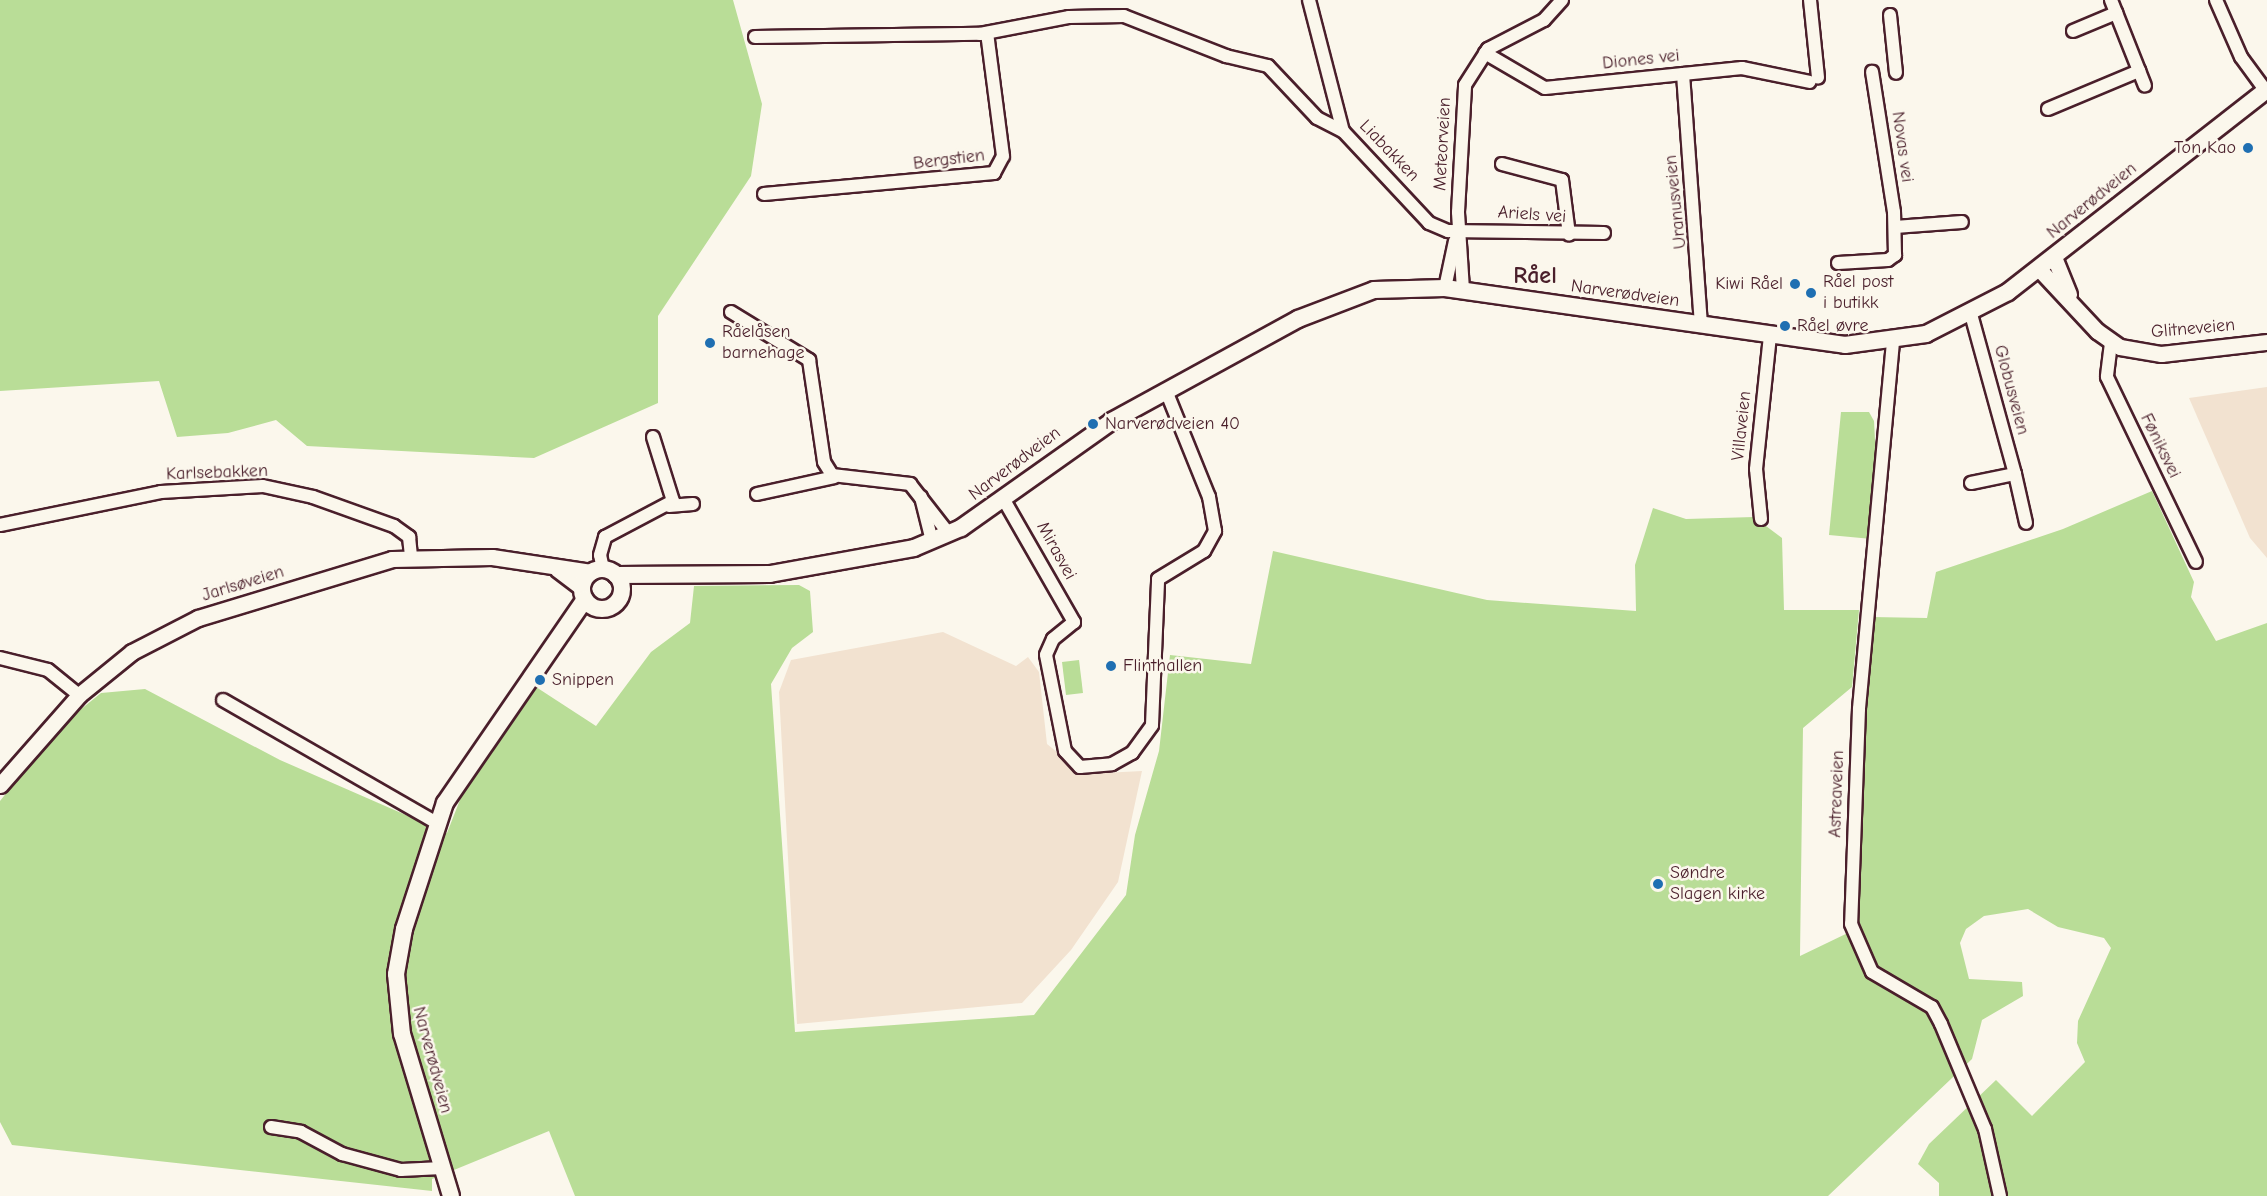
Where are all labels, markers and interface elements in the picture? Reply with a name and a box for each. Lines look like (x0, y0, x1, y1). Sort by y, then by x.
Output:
street label: Diones vei (1601, 45, 1681, 75)
street label: Meteorveien (1430, 97, 1456, 191)
street label: Novas vei (1886, 110, 1918, 184)
street label: Liabakken (1354, 116, 1424, 186)
place label: Ton Kao (2174, 137, 2236, 159)
marker: Ton Kao (2241, 141, 2255, 155)
street label: Bergstien (912, 145, 986, 175)
street label: Uranusveien (1660, 154, 1692, 250)
street label: Narverødveien (2043, 158, 2141, 244)
street label: Ariels vei (1497, 202, 1567, 228)
district label: Råel (1513, 262, 1557, 290)
place label: Råel post i butikk (1823, 272, 1893, 314)
place label: Kiwi Råel (1715, 273, 1783, 295)
street label: Narverødveien (1569, 276, 1681, 312)
marker: Kiwi Råel (1788, 277, 1802, 291)
marker: Råel post i butikk (1804, 286, 1818, 300)
place label: Råel øvre (1797, 315, 1868, 337)
street label: Glitneveien (2150, 315, 2236, 343)
marker: Råel øvre (1778, 319, 1792, 333)
place label: Råelåsen barnehage (722, 322, 805, 364)
marker: Råelåsen barnehage (703, 336, 717, 350)
street label: Globusveien (1989, 343, 2033, 437)
street label: Villaveien (1728, 390, 1756, 462)
street label: Føniksvei (2135, 410, 2185, 482)
place label: Narverødveien 40 (1105, 413, 1240, 435)
marker: Narverødveien 40 (1086, 417, 1100, 431)
street label: Narverødveien (965, 422, 1065, 506)
street label: Karlsebakken (166, 460, 268, 486)
street label: Mirasvei (1031, 518, 1081, 584)
street label: Jarlsøveien (199, 561, 287, 607)
place label: Flinthallen (1123, 655, 1202, 677)
marker: Flinthallen (1104, 659, 1118, 673)
place label: Snippen (552, 669, 614, 691)
marker: Snippen (533, 673, 547, 687)
street label: Astreaveien (1825, 750, 1849, 838)
place label: Søndre Slagen kirke (1670, 863, 1765, 906)
marker: Søndre Slagen kirke (1651, 877, 1665, 891)
street label: Narverødveien (407, 1004, 457, 1116)

